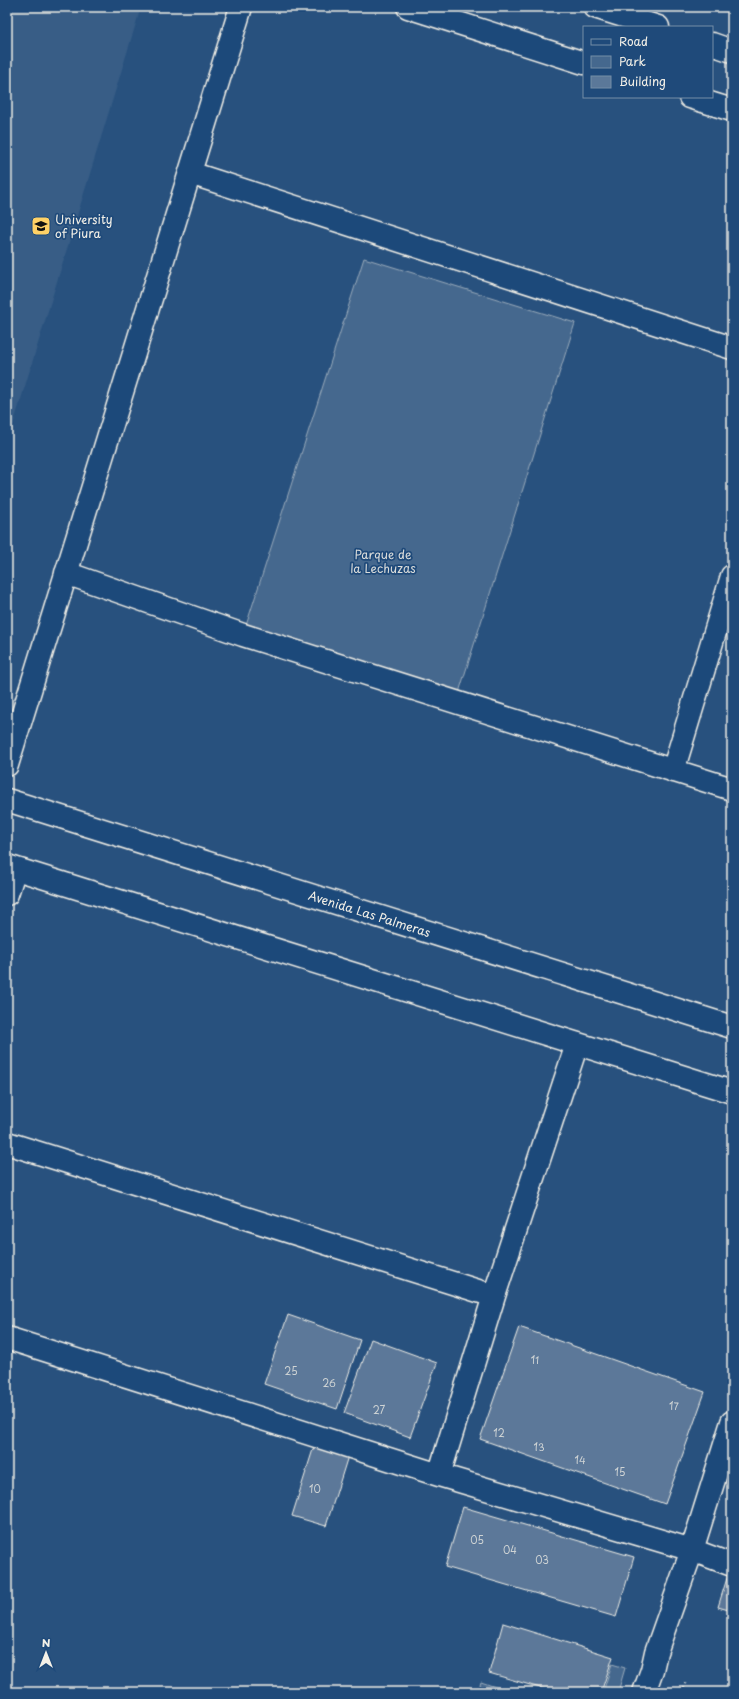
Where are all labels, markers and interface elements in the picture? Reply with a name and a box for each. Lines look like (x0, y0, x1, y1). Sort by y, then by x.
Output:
legend (583, 26, 713, 98)
text: Road (619, 32, 648, 50)
text: Park (619, 52, 646, 70)
text: Building (619, 72, 666, 90)
place label: University of Piura (55, 210, 113, 242)
school or university icon: University of Piura (30, 215, 52, 237)
park label: Parque de la Lechuzas (350, 545, 416, 577)
street label: Avenida Las Palmeras (306, 886, 434, 941)
house number: 11 (531, 1352, 539, 1367)
house number: 25 (284, 1363, 298, 1378)
house number: 26 (322, 1375, 336, 1390)
house number: 17 (669, 1398, 680, 1413)
house number: 27 (373, 1402, 386, 1417)
house number: 12 (493, 1425, 505, 1440)
house number: 13 (533, 1439, 545, 1454)
house number: 14 (574, 1452, 586, 1467)
house number: 15 (615, 1464, 625, 1479)
house number: 10 (309, 1481, 321, 1496)
house number: 05 (470, 1532, 484, 1547)
house number: 04 (503, 1542, 517, 1557)
house number: 03 (535, 1552, 549, 1567)
north arrow (26, 1633, 66, 1673)
text: N (42, 1634, 51, 1651)

